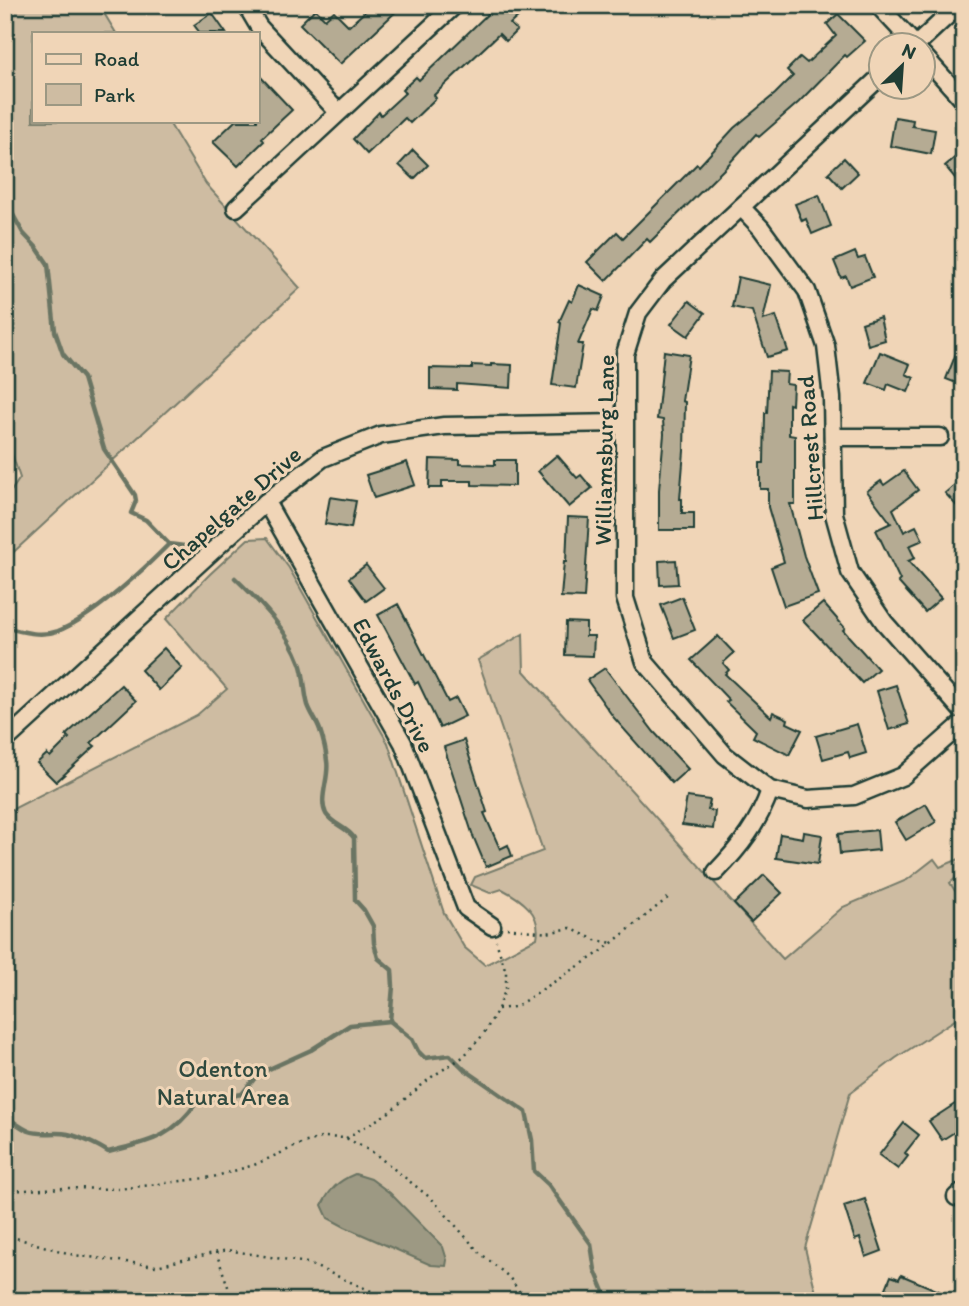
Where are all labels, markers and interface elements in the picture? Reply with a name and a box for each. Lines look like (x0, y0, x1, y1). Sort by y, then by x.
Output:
legend (32, 32, 259, 122)
north arrow (867, 32, 937, 102)
text: N (898, 38, 920, 64)
text: Road (94, 46, 140, 71)
text: Park (94, 82, 136, 107)
street label: Williamsburg Lane (588, 354, 620, 546)
street label: Hillcrest Road (790, 374, 830, 522)
street label: Chapelgate Drive (155, 439, 307, 577)
street label: Edwards Drive (346, 613, 442, 757)
park label: Odenton Natural Area (157, 1054, 289, 1111)

